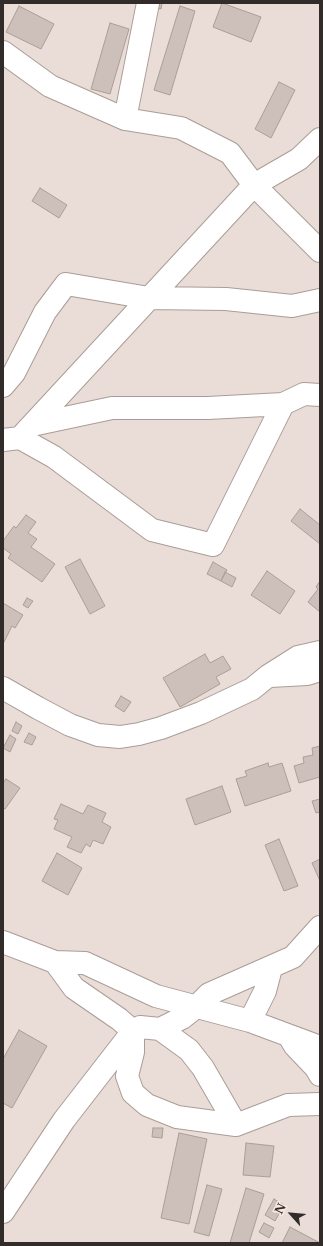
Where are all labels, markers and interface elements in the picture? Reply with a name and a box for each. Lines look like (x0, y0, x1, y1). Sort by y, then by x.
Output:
north arrow (271, 1194, 311, 1234)
text: N (272, 1201, 289, 1216)

